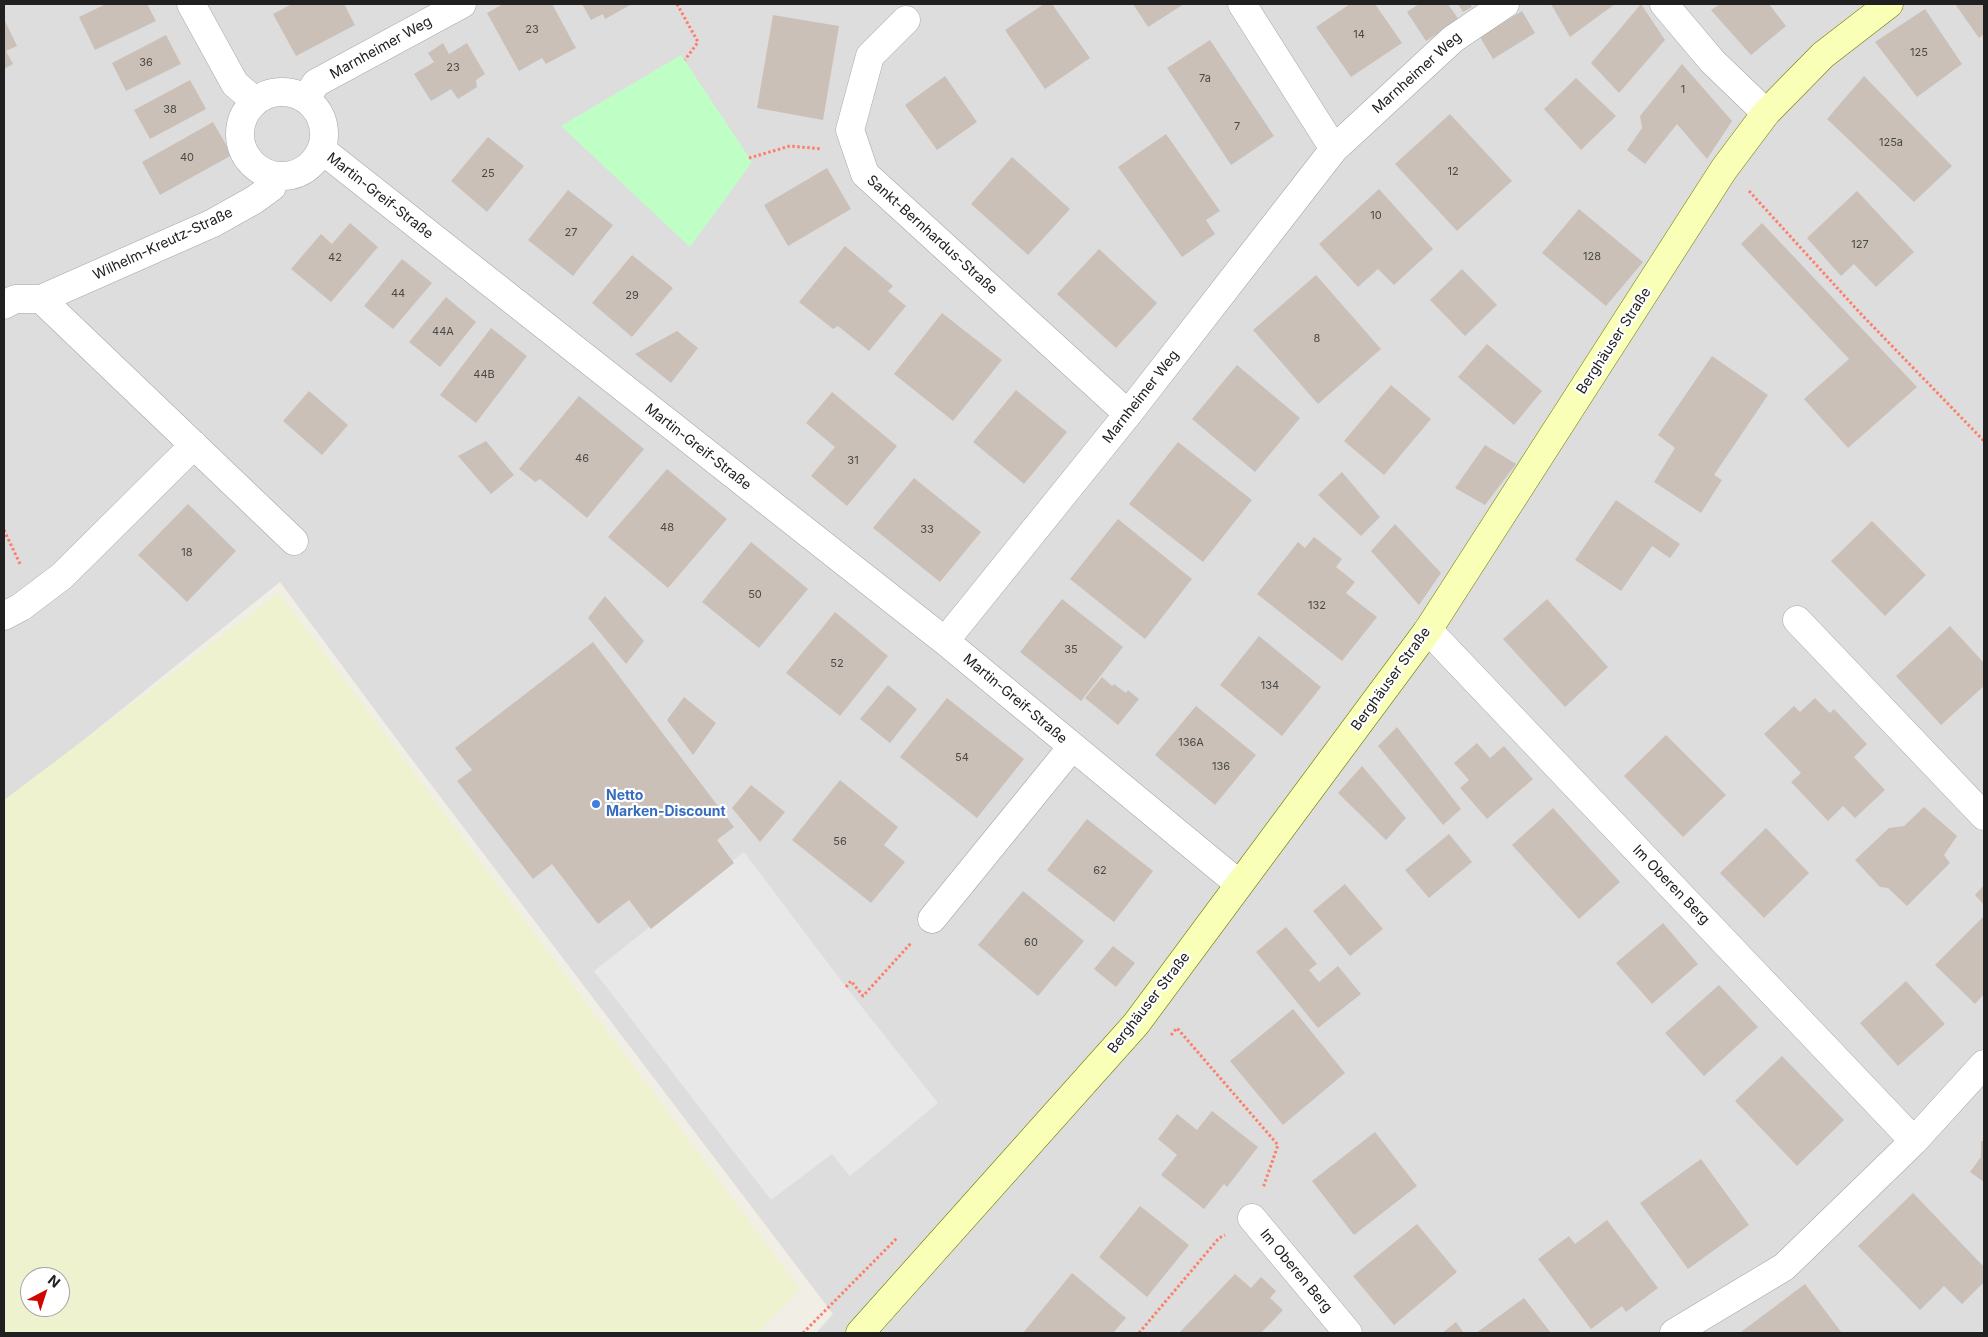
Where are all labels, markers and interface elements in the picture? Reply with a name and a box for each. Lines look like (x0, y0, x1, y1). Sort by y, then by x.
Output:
street label: Marnheimer Weg (327, 13, 435, 83)
house number: 23 (525, 23, 539, 37)
house number: 14 (1353, 28, 1365, 42)
street label: Marnheimer Weg (1369, 29, 1465, 117)
house number: 125 (1910, 46, 1928, 60)
house number: 36 (139, 56, 153, 70)
house number: 23 (446, 61, 460, 75)
house number: 7a (1199, 72, 1211, 86)
house number: 1 (1681, 83, 1685, 97)
house number: 38 (163, 103, 177, 117)
house number: 7 (1234, 120, 1240, 134)
house number: 125a (1879, 136, 1903, 150)
street label: Martin-Greif-Straße (323, 149, 437, 243)
house number: 40 (180, 151, 194, 165)
house number: 12 (1447, 165, 1459, 179)
house number: 25 (481, 167, 495, 181)
street label: Sankt-Bernhardus-Straße (863, 172, 1001, 298)
street label: Wilhelm-Kreutz-Straße (90, 204, 236, 284)
house number: 10 (1370, 209, 1382, 223)
house number: 27 (565, 226, 577, 240)
house number: 127 (1851, 238, 1869, 252)
house number: 128 (1583, 250, 1601, 264)
house number: 42 (328, 251, 342, 265)
street label: Berghäuser Straße (1573, 285, 1655, 397)
house number: 44 (391, 287, 405, 301)
house number: 29 (625, 289, 639, 303)
house number: 44A (432, 325, 454, 339)
house number: 8 (1314, 332, 1320, 346)
street label: Marnheimer Weg (1099, 347, 1183, 447)
house number: 44B (473, 368, 495, 382)
street label: Martin-Greif-Straße (641, 400, 755, 494)
house number: 46 (575, 452, 589, 466)
house number: 31 (847, 454, 859, 468)
house number: 48 (660, 521, 674, 535)
house number: 33 (920, 523, 934, 537)
house number: 18 (181, 546, 193, 560)
house number: 50 (748, 588, 762, 602)
house number: 132 (1308, 599, 1326, 613)
street label: Berghäuser Straße (1348, 624, 1434, 734)
house number: 35 (1064, 643, 1078, 657)
street label: Martin-Greif-Straße (960, 651, 1070, 747)
house number: 52 (830, 657, 844, 671)
house number: 134 (1261, 679, 1279, 693)
house number: 136A (1178, 736, 1204, 750)
house number: 54 (955, 751, 969, 765)
house number: 136 (1212, 760, 1230, 774)
place label: Netto Marken-Discount (606, 788, 726, 820)
marker: Netto Marken-Discount (590, 798, 602, 810)
house number: 56 (833, 835, 847, 849)
street label: Im Oberen Berg (1629, 842, 1713, 928)
house number: 62 (1093, 864, 1107, 878)
house number: 60 (1024, 936, 1038, 950)
street label: Berghäuser Straße (1104, 949, 1194, 1057)
street label: Im Oberen Berg (1256, 1226, 1336, 1316)
north arrow (20, 1267, 70, 1317)
text: N (45, 1271, 64, 1291)

